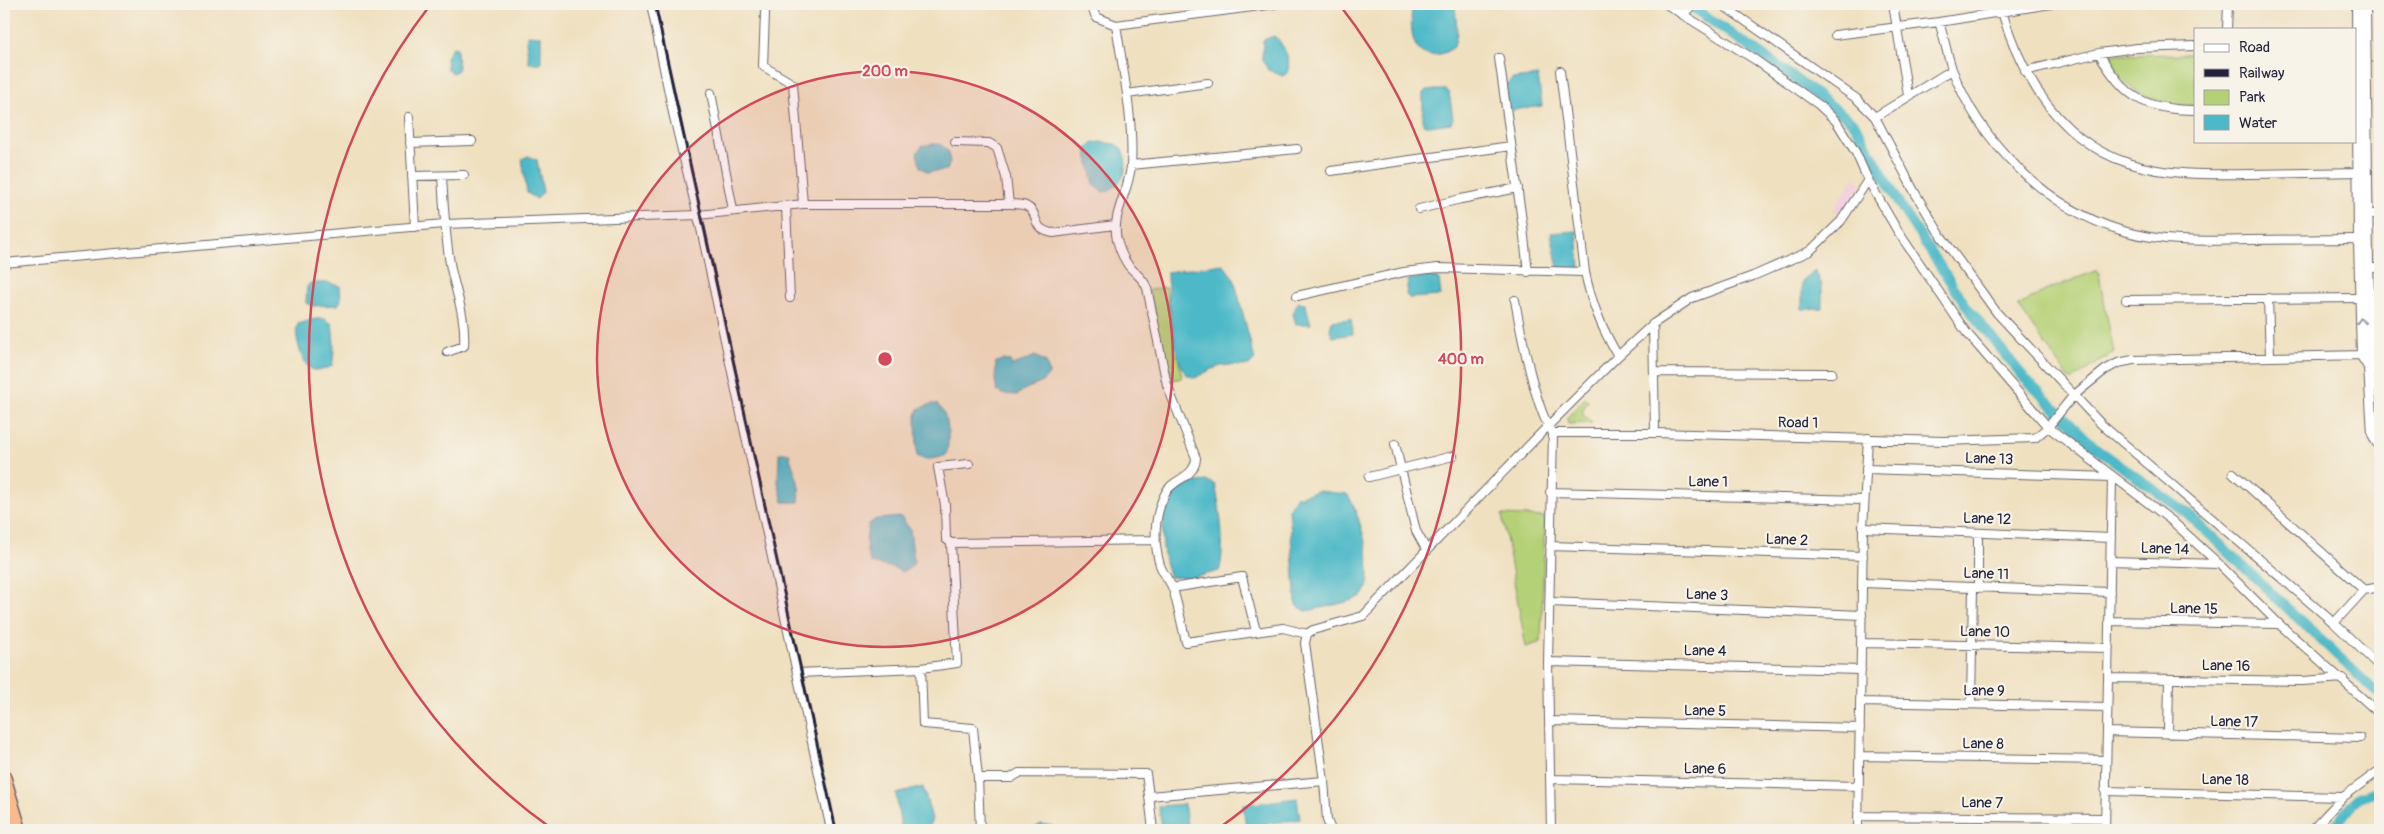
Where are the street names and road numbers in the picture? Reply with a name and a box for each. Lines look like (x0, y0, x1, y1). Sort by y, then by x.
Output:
street label: Road 1 (1778, 413, 1818, 433)
street label: Lane 13 (1964, 449, 2014, 469)
street label: Lane 1 (1688, 472, 1728, 492)
street label: Lane 12 (1962, 509, 2012, 529)
street label: Lane 2 (1765, 530, 1809, 550)
street label: Lane 14 (2140, 539, 2190, 559)
street label: Lane 11 (1963, 564, 2009, 584)
street label: Lane 3 (1685, 585, 1729, 605)
street label: Lane 15 (2170, 599, 2218, 619)
street label: Lane 10 (1960, 622, 2010, 642)
street label: Lane 4 (1683, 641, 1727, 661)
street label: Lane 16 (2201, 656, 2251, 676)
street label: Lane 9 (1963, 681, 2005, 701)
street label: Lane 5 (1684, 701, 1726, 721)
street label: Lane 17 (2210, 712, 2258, 732)
street label: Lane 8 (1962, 734, 2004, 754)
street label: Lane 6 (1683, 759, 1727, 779)
street label: Lane 18 (2201, 770, 2249, 790)
street label: Lane 7 (1961, 793, 2003, 813)

